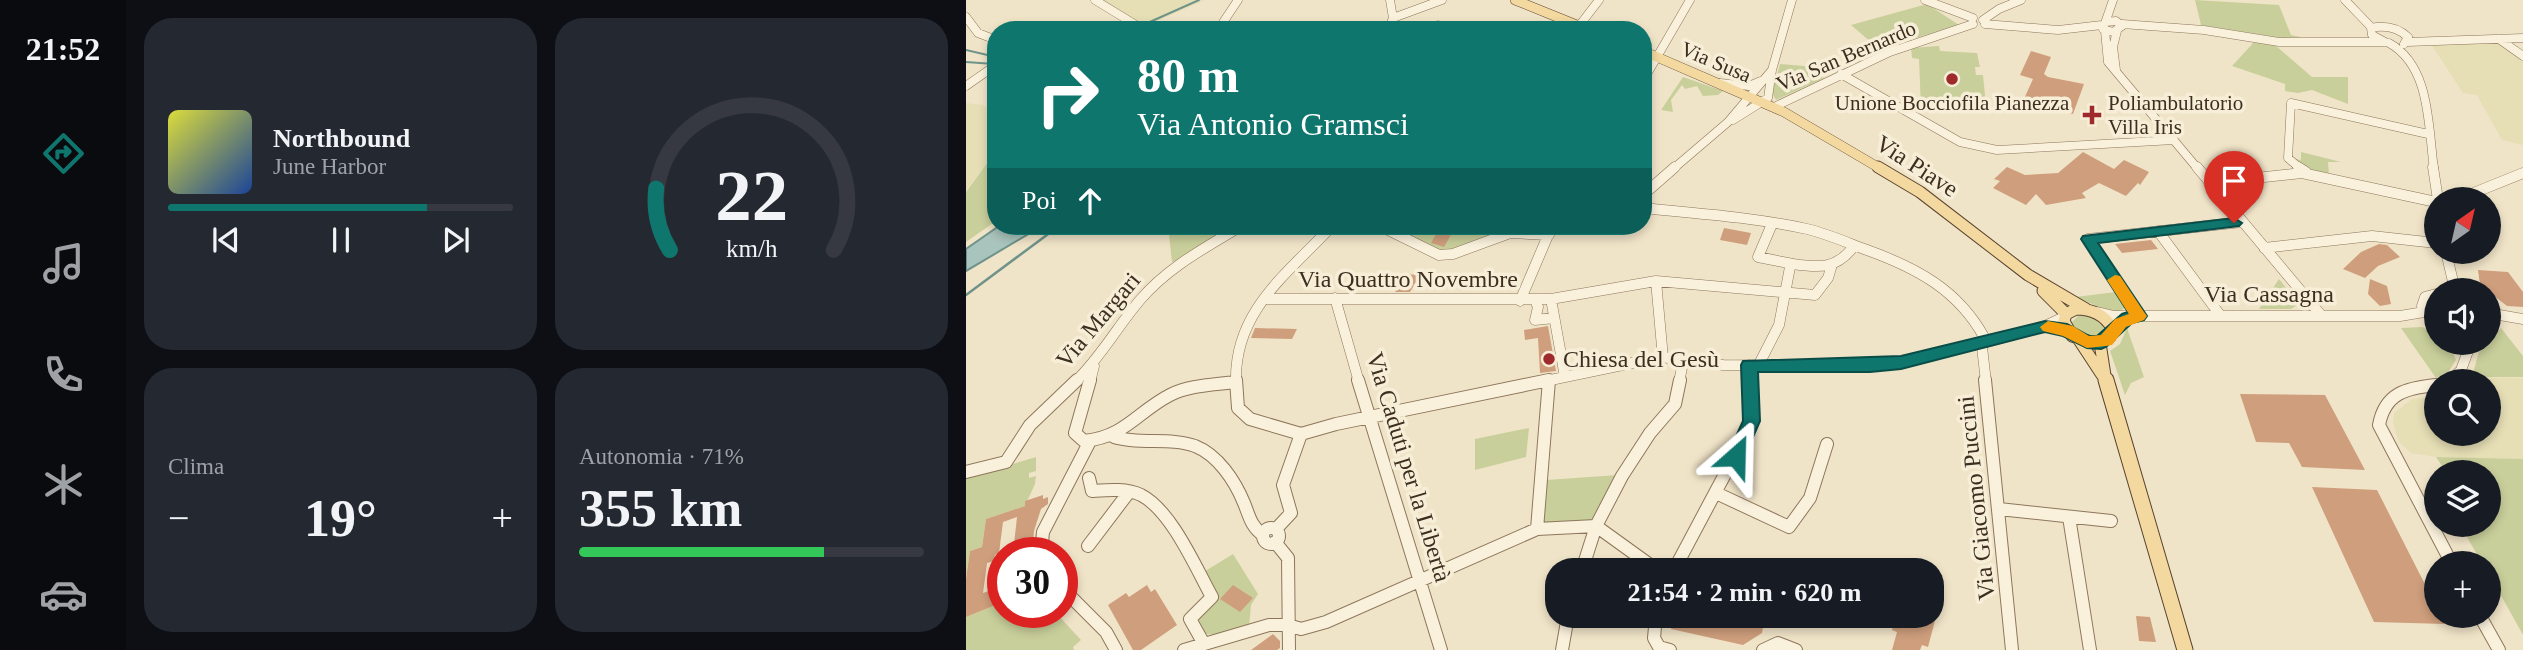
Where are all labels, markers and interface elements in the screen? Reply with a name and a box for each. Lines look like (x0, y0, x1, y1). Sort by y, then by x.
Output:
street label: Via San Bernardo (1773, 16, 1919, 96)
text: 21:52 (26, 31, 100, 67)
street label: Via Susa (1677, 36, 1755, 88)
text: 80 m (1137, 48, 1239, 103)
icon: right (1022, 49, 1113, 140)
marker: Unione Bocciofila Pianezza (1944, 71, 1960, 87)
place label: Unione Bocciofila Pianezza (1835, 91, 2070, 115)
place label: Poliambulatorio Villa Iris (2108, 91, 2243, 139)
marker: Poliambulatorio Villa Iris (2082, 105, 2102, 125)
text: Via Antonio Gramsci (1137, 106, 1409, 142)
text: Northbound (273, 124, 410, 153)
icon: directions (39, 129, 88, 178)
street label: Via Piave (1871, 130, 1963, 202)
pin (2204, 151, 2264, 223)
text: June Harbor (273, 154, 386, 179)
text: 22 (715, 156, 788, 237)
icon: arrive (2215, 162, 2253, 200)
icon: ahead (1071, 182, 1109, 220)
text: Poi (1022, 186, 1057, 215)
north arrow (2424, 187, 2501, 264)
map controls (2424, 187, 2501, 628)
icon: previous (207, 221, 245, 259)
icon: pause (322, 221, 360, 259)
icon: next (437, 221, 475, 259)
text: km/h (726, 235, 778, 262)
icon: music (39, 239, 88, 288)
street label: Via Quattro Novembre (1298, 266, 1518, 292)
street label: Via Margari (1051, 267, 1145, 373)
button: sound (2424, 278, 2501, 355)
street label: Via Cassagna (2204, 281, 2334, 307)
place label: Chiesa del Gesù (1563, 346, 1719, 372)
street label: Via Caduti per la Libertà (1362, 349, 1456, 585)
icon: phone (39, 350, 88, 399)
marker: Chiesa del Gesù (1541, 351, 1557, 367)
button: search (2424, 369, 2501, 446)
street label: Via Giacomo Puccini (1952, 394, 2000, 601)
position arrow (1699, 419, 1773, 493)
text: Autonomia · 71% (579, 444, 744, 469)
text: Clima (168, 454, 224, 479)
icon: climate (39, 460, 88, 509)
button: layers (2424, 460, 2501, 537)
text: 355 km (579, 480, 742, 537)
text: 19° (304, 490, 377, 547)
text: − (168, 497, 189, 539)
text: + (492, 497, 513, 539)
speed limit sign: 30 (987, 537, 1078, 628)
button: + (2424, 551, 2501, 628)
icon: car (39, 570, 88, 619)
text: 21:54 · 2 min · 620 m (1628, 578, 1862, 607)

